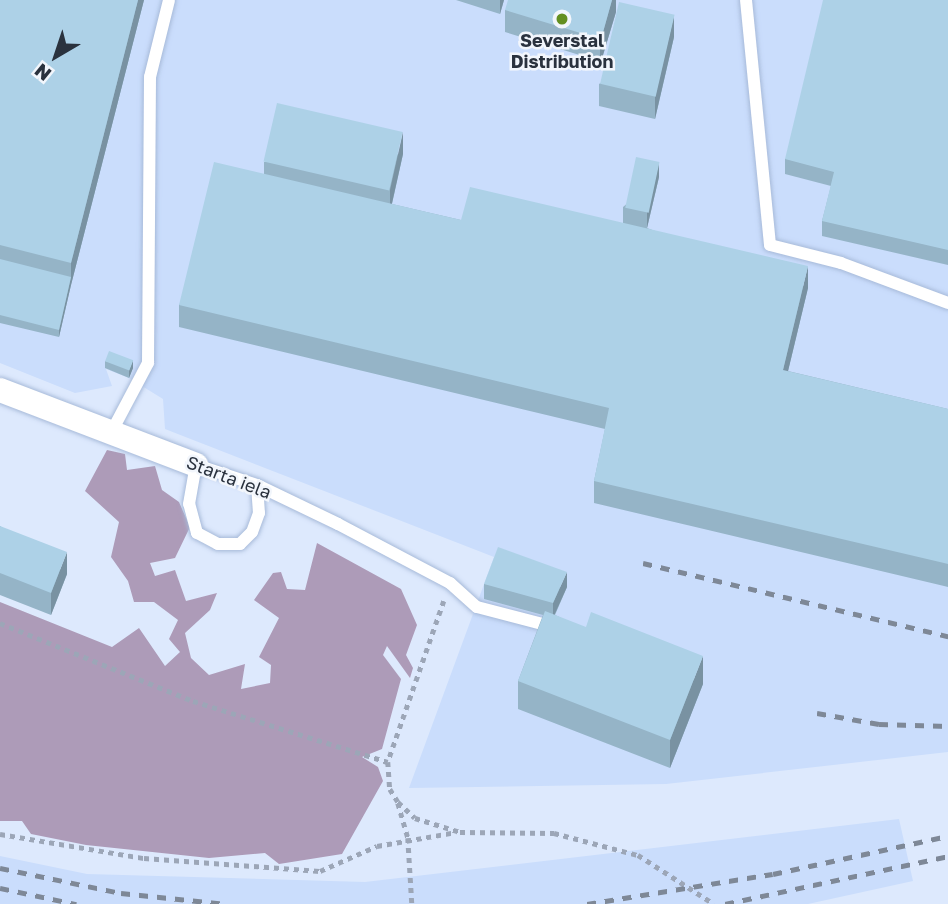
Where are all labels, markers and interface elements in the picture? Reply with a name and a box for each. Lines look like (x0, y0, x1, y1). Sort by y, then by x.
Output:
marker: Severstal Distribution (554, 11, 570, 27)
north arrow (21, 21, 91, 91)
place label: Severstal Distribution (511, 30, 613, 72)
text: N (30, 59, 55, 86)
street label: Starta iela (184, 451, 274, 503)

